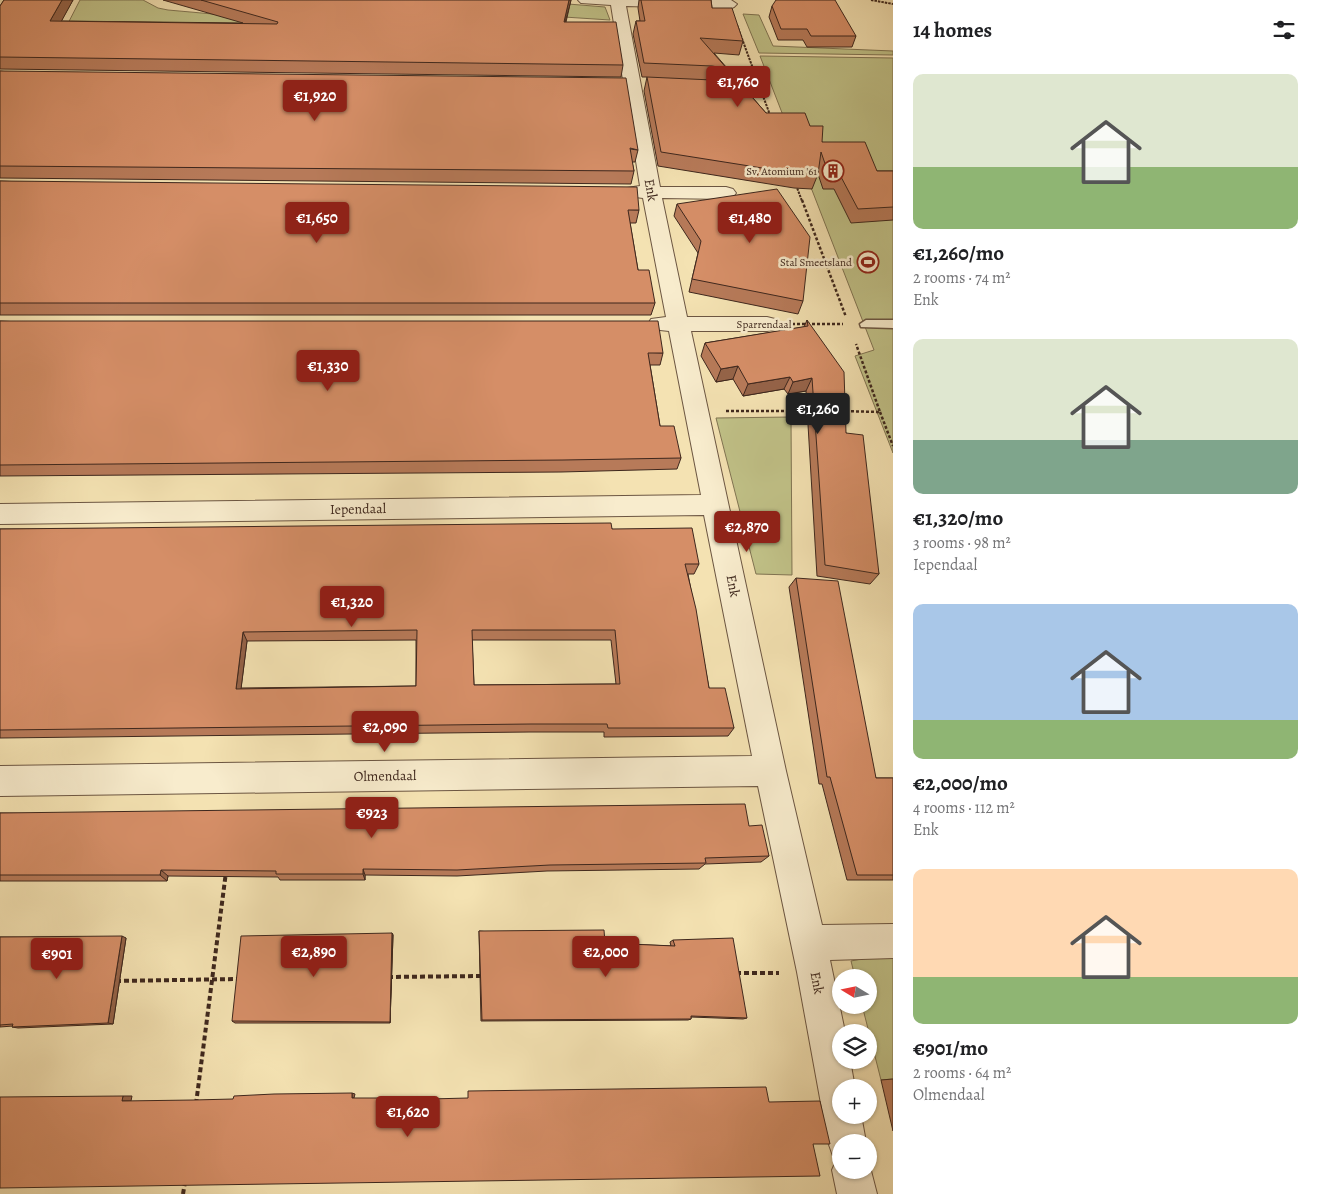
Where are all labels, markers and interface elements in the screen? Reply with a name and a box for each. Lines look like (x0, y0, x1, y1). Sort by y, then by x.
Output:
text: 14 homes (913, 16, 992, 44)
icon: filters (1270, 16, 1298, 44)
pin: €1,760 (697, 66, 779, 108)
text: €1,760 (717, 71, 759, 93)
pin: €1,920 (274, 80, 356, 122)
text: €1,920 (294, 85, 336, 107)
icon: home (1061, 107, 1151, 197)
building icon: Sv. Atomium '61 (821, 159, 845, 183)
place label: Sv. Atomium '61 (746, 164, 817, 179)
street label: Enk (640, 177, 662, 203)
pin: €1,650 (276, 202, 358, 244)
pin: €1,480 (709, 202, 791, 244)
text: €1,650 (296, 207, 338, 229)
text: €1,480 (729, 207, 771, 229)
text: €1,260/mo (913, 239, 1004, 267)
sports icon: Stal Smeetsland (856, 250, 880, 274)
place label: Stal Smeetsland (780, 255, 852, 270)
text: 2 rooms · 74 m² (913, 267, 1011, 289)
text: Enk (913, 289, 939, 311)
street label: Sparrendaal (737, 317, 792, 332)
pin: €1,330 (287, 350, 369, 392)
text: €1,330 (307, 355, 349, 377)
icon: home (1061, 372, 1151, 462)
pin: €1,260 (777, 392, 859, 435)
text: €1,260 (797, 398, 839, 420)
street label: Iependaal (330, 499, 387, 519)
text: €1,320/mo (913, 504, 1003, 532)
pin: €2,870 (706, 510, 788, 553)
text: €2,870 (725, 516, 769, 538)
text: 3 rooms · 98 m² (913, 532, 1011, 554)
text: Iependaal (913, 554, 977, 576)
street label: Enk (722, 573, 744, 599)
pin: €1,320 (311, 586, 393, 628)
text: €1,320 (331, 591, 373, 613)
icon: home (1061, 637, 1151, 727)
pin: €2,090 (344, 710, 426, 753)
text: €2,090 (363, 716, 407, 738)
street label: Olmendaal (353, 766, 417, 786)
text: €2,000/mo (913, 769, 1008, 797)
pin: €923 (342, 796, 402, 839)
text: 4 rooms · 112 m² (913, 797, 1015, 819)
text: €923 (356, 802, 388, 824)
text: Enk (913, 819, 939, 841)
icon: home (1061, 902, 1151, 992)
pin: €2,890 (273, 936, 355, 978)
pin: €2,000 (565, 936, 647, 978)
pin: €901 (27, 938, 87, 980)
text: €2,890 (292, 941, 336, 963)
text: €2,000 (583, 941, 629, 963)
text: €901 (42, 943, 72, 965)
north arrow (832, 969, 878, 1014)
map controls (832, 969, 877, 1179)
street label: Enk (806, 970, 828, 996)
button: layers (832, 1024, 877, 1069)
text: €901/mo (913, 1034, 988, 1062)
text: 2 rooms · 64 m² (913, 1062, 1011, 1084)
button: + (832, 1079, 877, 1124)
text: Olmendaal (913, 1084, 985, 1106)
pin: €1,620 (367, 1096, 449, 1138)
text: €1,620 (387, 1101, 429, 1123)
button: − (832, 1134, 877, 1179)

